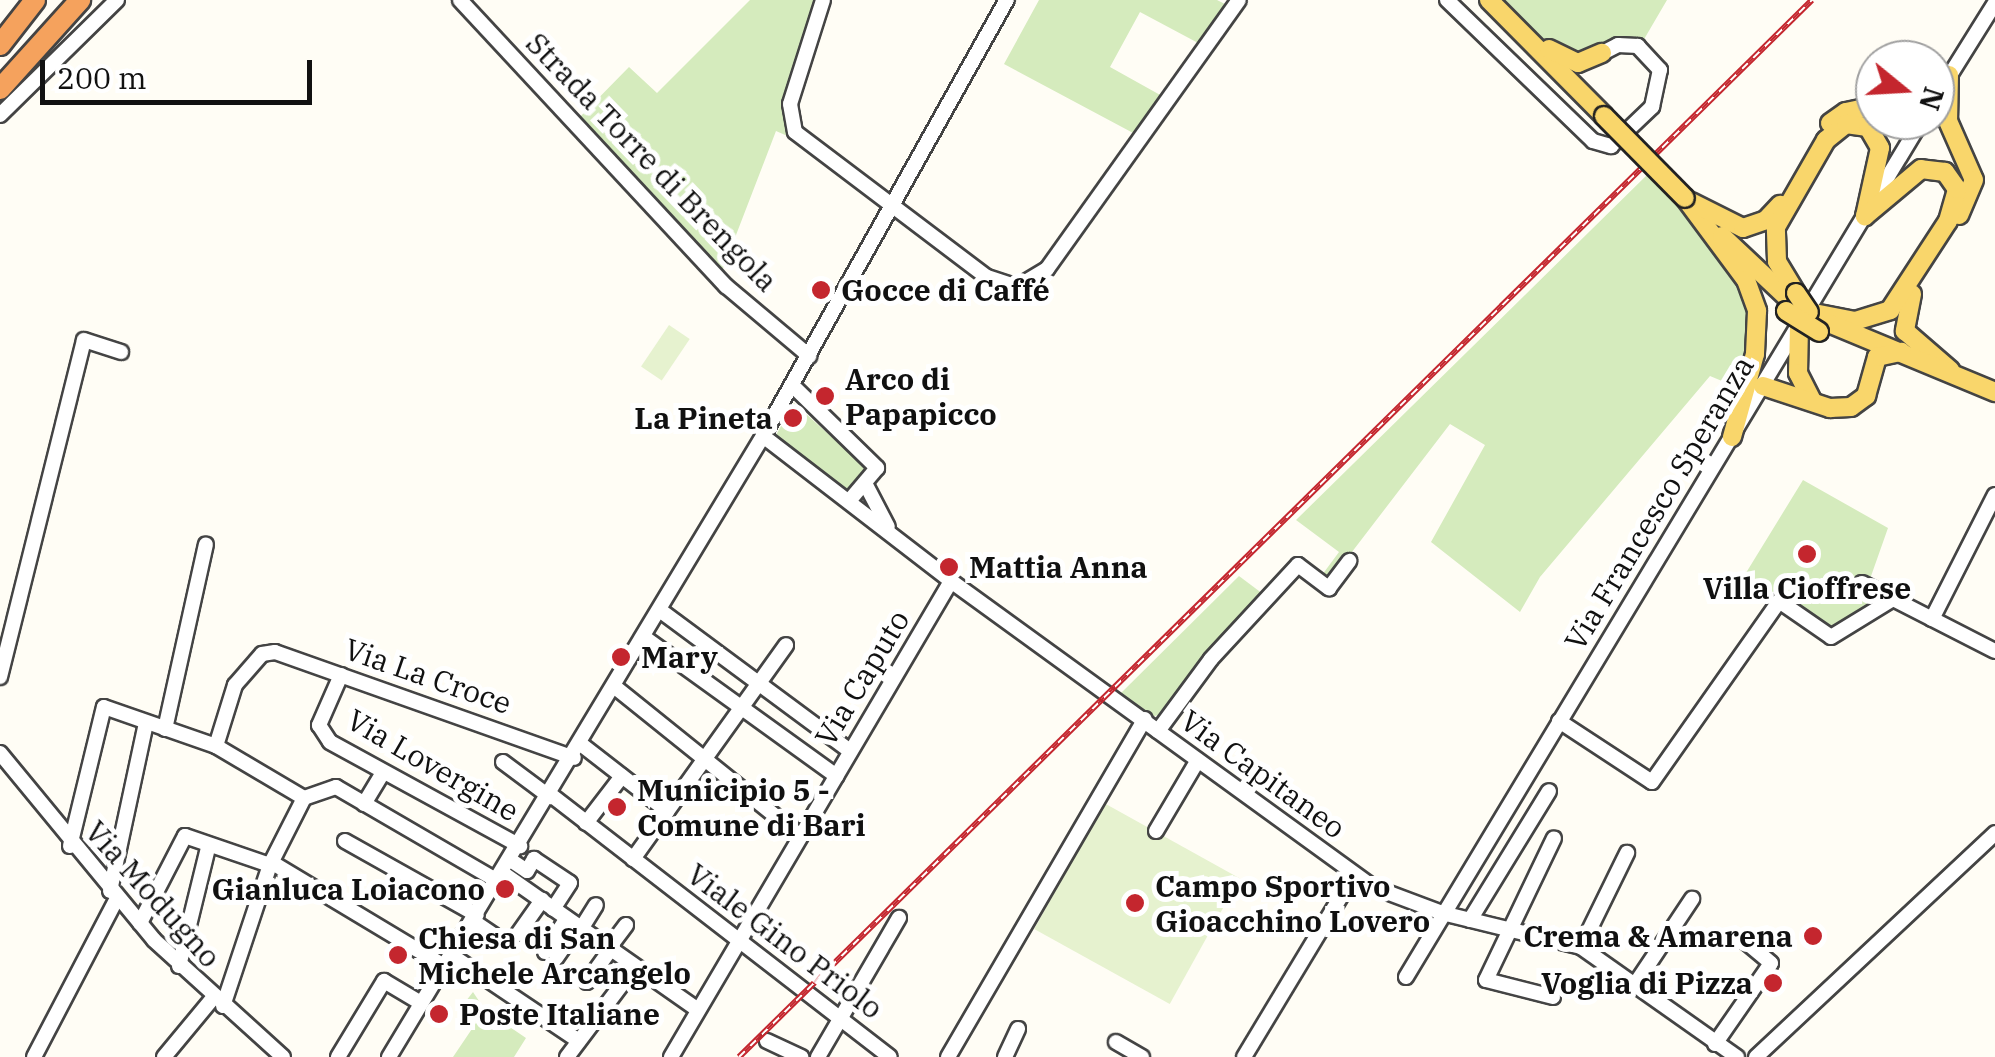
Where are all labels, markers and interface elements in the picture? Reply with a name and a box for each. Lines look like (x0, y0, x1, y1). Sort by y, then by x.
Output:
street label: Strada Torre di Brengola (519, 25, 785, 299)
scale bar (45, 40, 318, 102)
north arrow (1855, 40, 1955, 140)
text: 200 m (57, 58, 147, 97)
text: N (1911, 83, 1953, 115)
place label: Gocce di Caffé (841, 272, 1050, 308)
marker: Gocce di Caffé (810, 279, 832, 301)
street label: Via Francesco Speranza (1557, 349, 1761, 657)
place label: Arco di Papapicco (845, 361, 997, 432)
marker: Arco di Papapicco (814, 385, 836, 407)
place label: La Pineta (634, 400, 773, 436)
marker: La Pineta (782, 407, 804, 429)
marker: Villa Cioffrese (1796, 543, 1818, 565)
place label: Mattia Anna (969, 549, 1148, 585)
marker: Mattia Anna (938, 556, 960, 578)
place label: Villa Cioffrese (1703, 570, 1911, 606)
street label: Via Caputo (807, 604, 917, 752)
street label: Via La Croce (340, 631, 516, 721)
place label: Mary (641, 639, 718, 675)
marker: Mary (610, 646, 632, 668)
street label: Via Lovergine (341, 701, 525, 829)
street label: Via Capitaneo (1174, 702, 1352, 846)
place label: Municipio 5 - Comune di Bari (637, 772, 866, 842)
marker: Municipio 5 - Comune di Bari (606, 796, 628, 818)
street label: Via Modugno (78, 813, 228, 975)
street label: Viale Gino Priolo (680, 856, 890, 1026)
place label: Campo Sportivo Gioacchino Lovero (1155, 868, 1430, 938)
place label: Gianluca Loiacono (212, 871, 485, 907)
marker: Gianluca Loiacono (494, 878, 516, 900)
marker: Campo Sportivo Gioacchino Lovero (1124, 892, 1146, 914)
place label: Crema & Amarena (1523, 918, 1793, 954)
place label: Chiesa di San Michele Arcangelo (418, 920, 691, 990)
marker: Crema & Amarena (1802, 925, 1824, 947)
marker: Chiesa di San Michele Arcangelo (387, 944, 409, 966)
place label: Voglia di Pizza (1541, 965, 1753, 1001)
marker: Voglia di Pizza (1762, 972, 1784, 994)
place label: Poste Italiane (459, 996, 660, 1032)
marker: Poste Italiane (428, 1003, 450, 1025)

